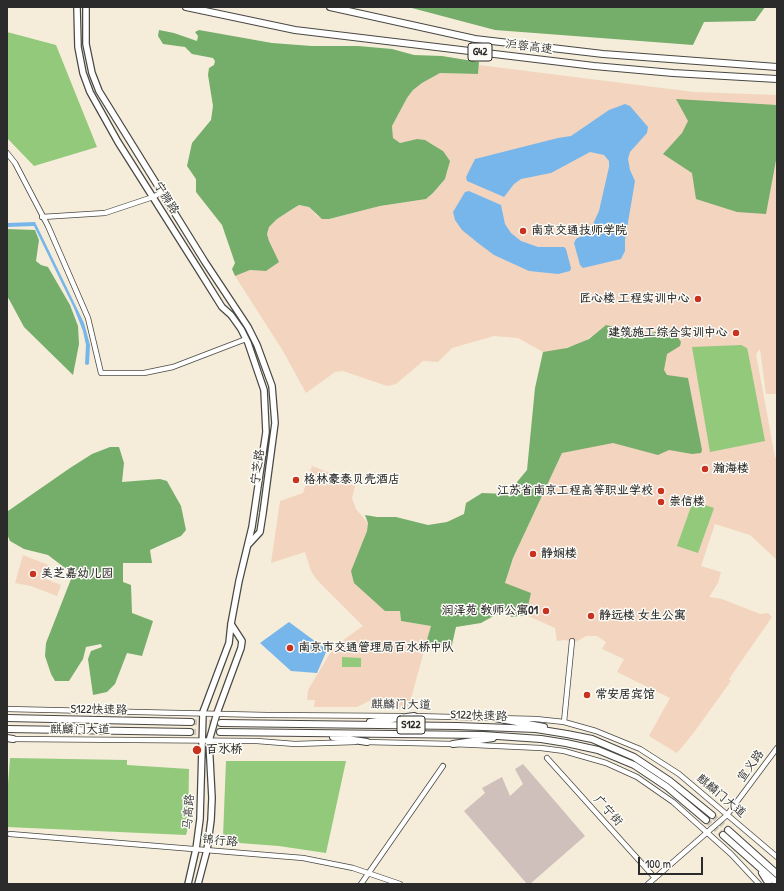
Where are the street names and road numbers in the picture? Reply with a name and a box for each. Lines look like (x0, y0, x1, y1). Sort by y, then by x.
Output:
street label: 沪蓉高速 (504, 37, 554, 57)
road number: G42 (468, 43, 492, 61)
street label: 宁狮路 (150, 179, 182, 217)
street label: 宁芝路 (248, 448, 268, 486)
street label: 麒麟门大道 (371, 697, 431, 713)
street label: S122快速路 (70, 702, 128, 718)
street label: S122快速路 (450, 708, 508, 724)
road number: S122 (397, 716, 425, 734)
street label: 麒麟门大道 (50, 723, 110, 737)
street label: 宣义路 (735, 747, 767, 785)
street label: 麒麟门大道 (693, 771, 749, 821)
street label: 广宁街 (591, 793, 625, 829)
street label: 马高路 (181, 794, 197, 830)
street label: 锦行路 (201, 832, 239, 850)

